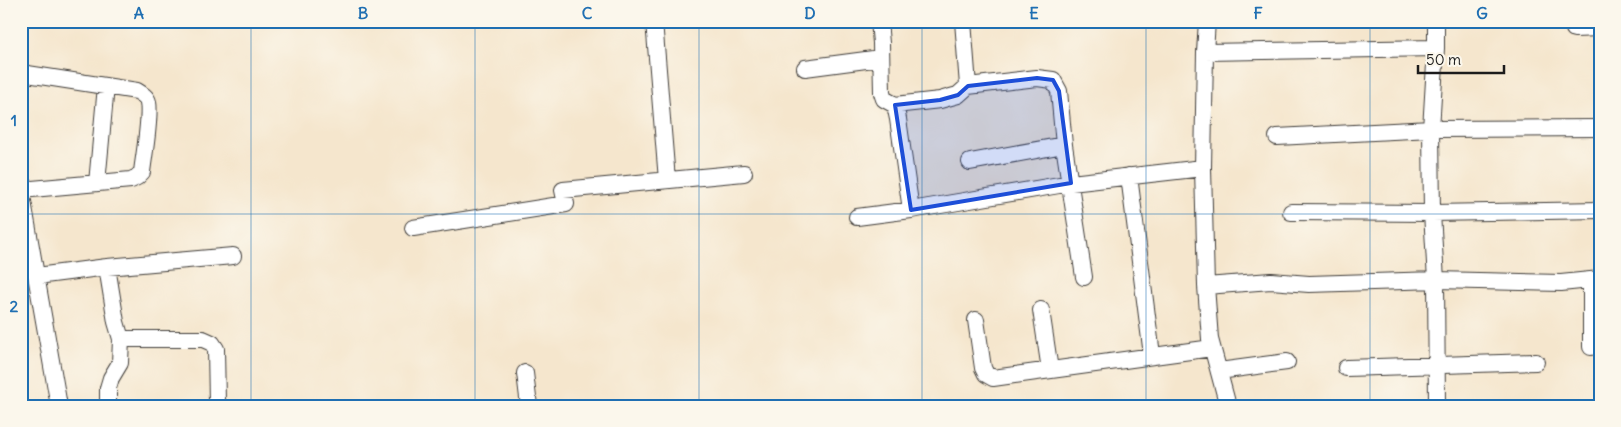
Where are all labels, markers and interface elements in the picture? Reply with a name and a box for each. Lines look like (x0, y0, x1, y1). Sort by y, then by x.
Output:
text: A (134, 3, 144, 23)
text: B (358, 3, 369, 23)
text: C (582, 3, 593, 23)
text: D (804, 3, 816, 23)
text: E (1029, 3, 1039, 23)
text: F (1253, 3, 1263, 23)
text: G (1476, 3, 1488, 23)
scale bar (1418, 42, 1505, 74)
text: 50 m (1426, 50, 1461, 69)
text: 1 (11, 110, 17, 130)
text: 2 (10, 296, 19, 316)

